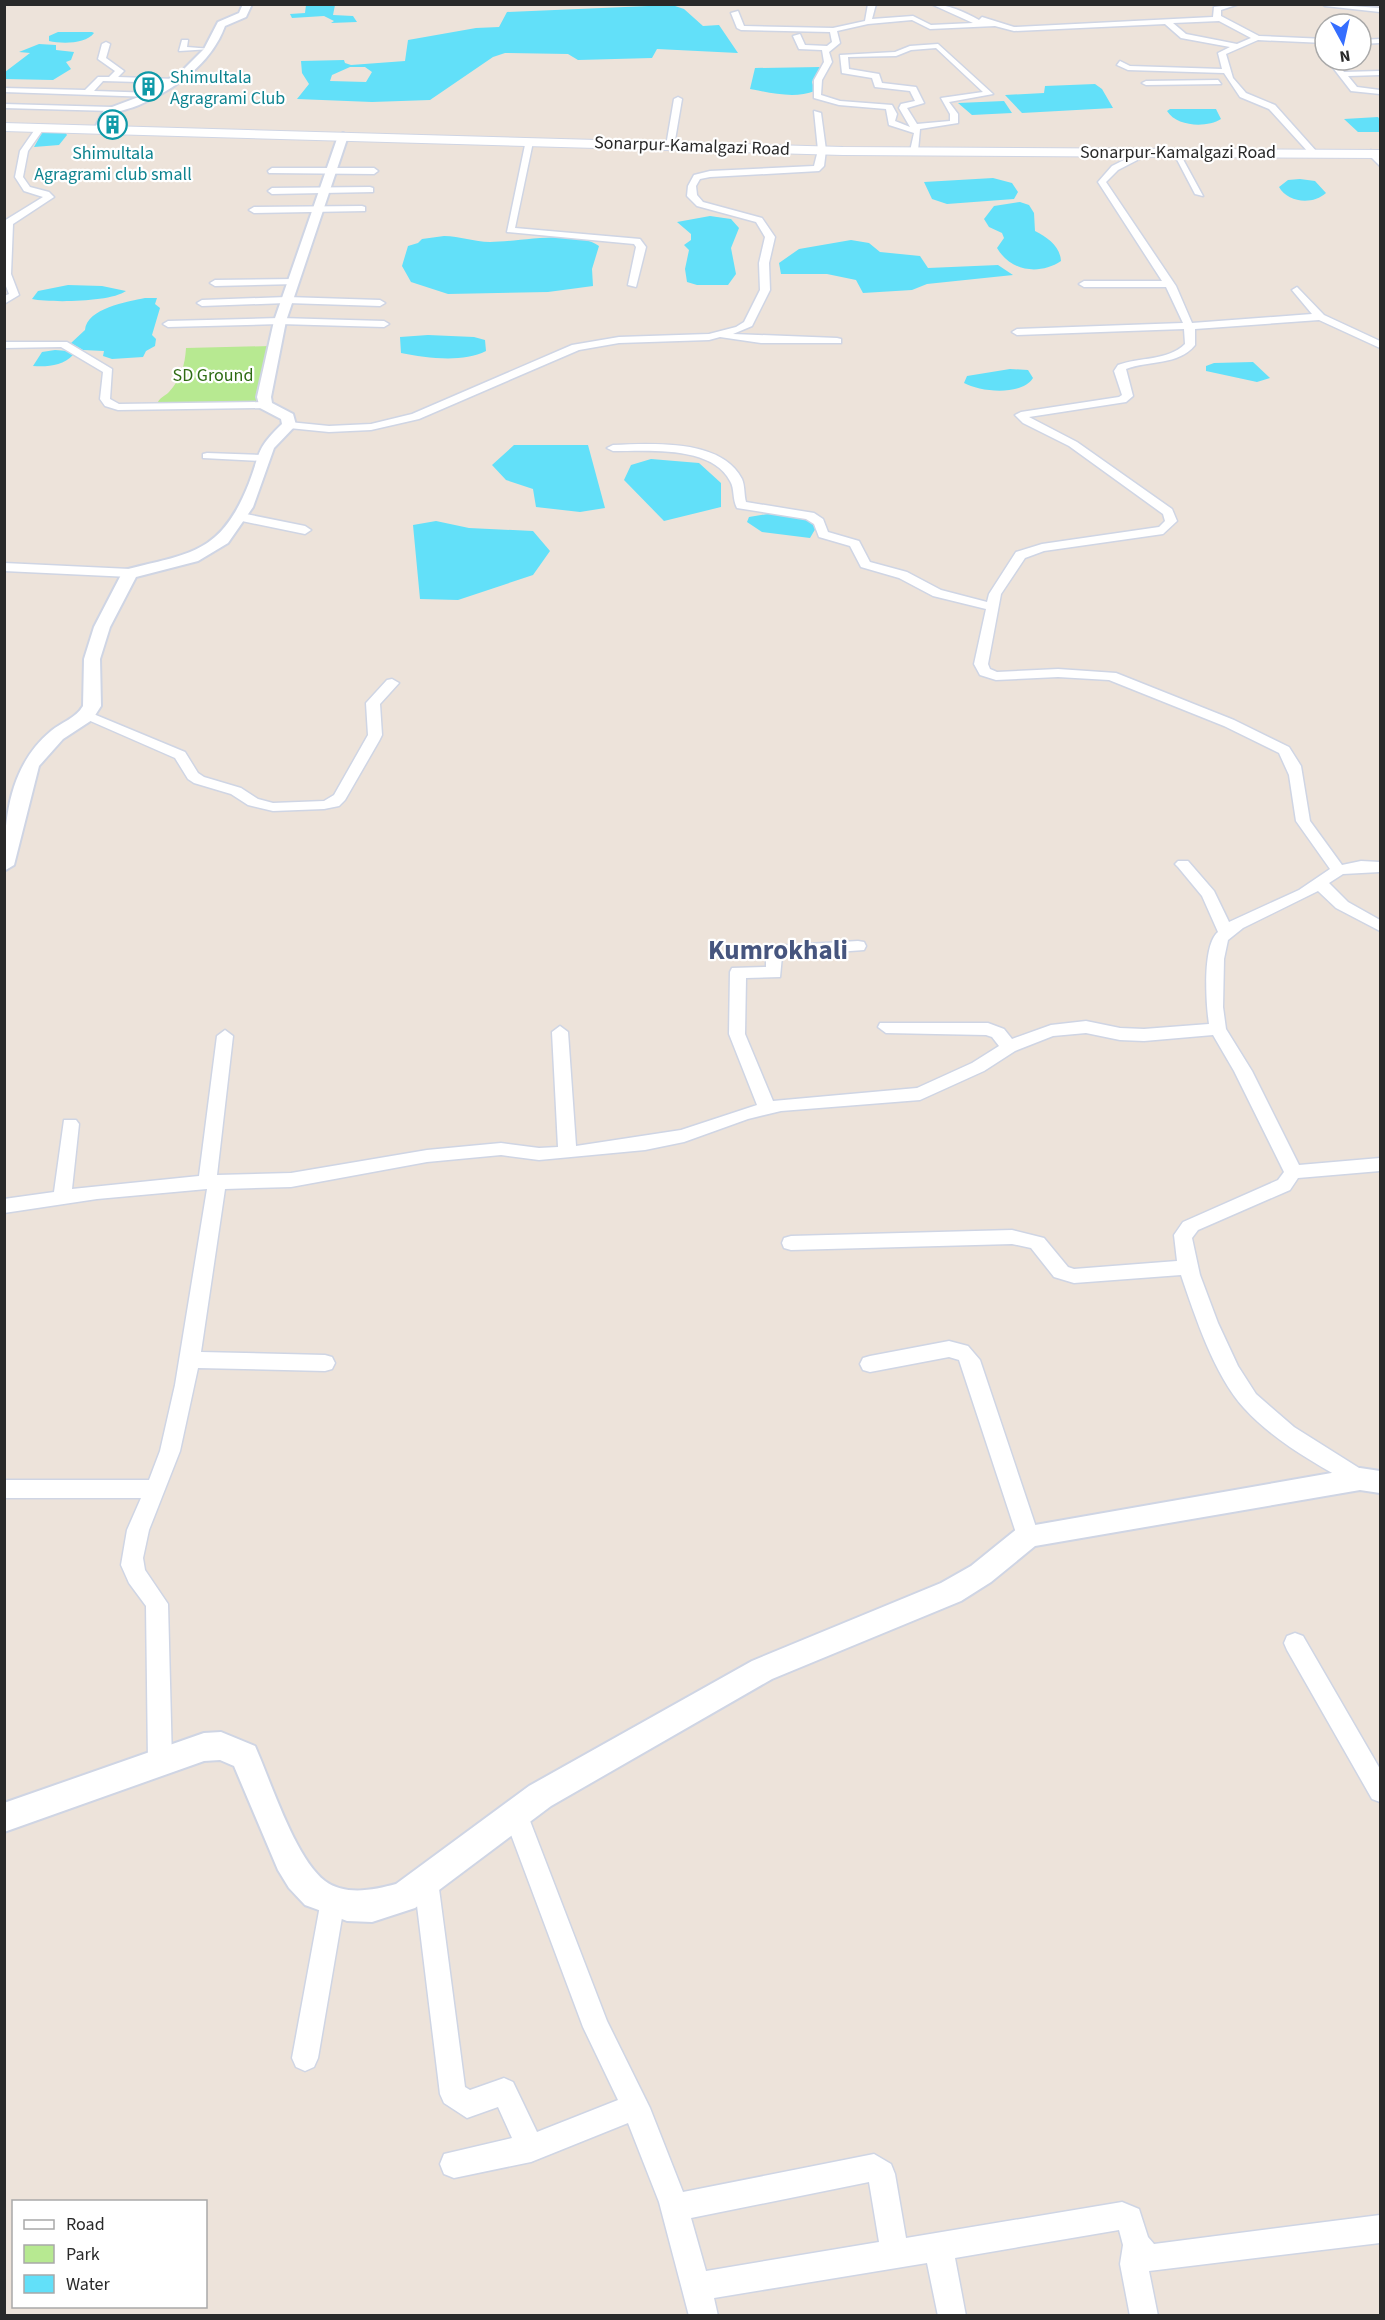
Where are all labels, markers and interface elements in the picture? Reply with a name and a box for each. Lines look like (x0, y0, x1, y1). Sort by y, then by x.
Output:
north arrow (1313, 12, 1373, 72)
text: N (1338, 44, 1352, 67)
place label: Shimultala Agragrami Club (170, 65, 285, 111)
building icon: Shimultala Agragrami Club (133, 71, 165, 103)
building icon: Shimultala Agragrami club small (97, 108, 129, 140)
street label: Sonarpur-Kamalgazi Road (594, 130, 790, 162)
street label: Sonarpur-Kamalgazi Road (1080, 140, 1276, 165)
place label: Shimultala Agragrami club small (34, 141, 192, 187)
park label: SD Ground (173, 363, 253, 388)
district label: Kumrokhali (708, 931, 848, 970)
legend (12, 2200, 207, 2308)
text: Road (66, 2212, 105, 2237)
text: Park (66, 2242, 100, 2267)
text: Water (66, 2272, 110, 2297)

